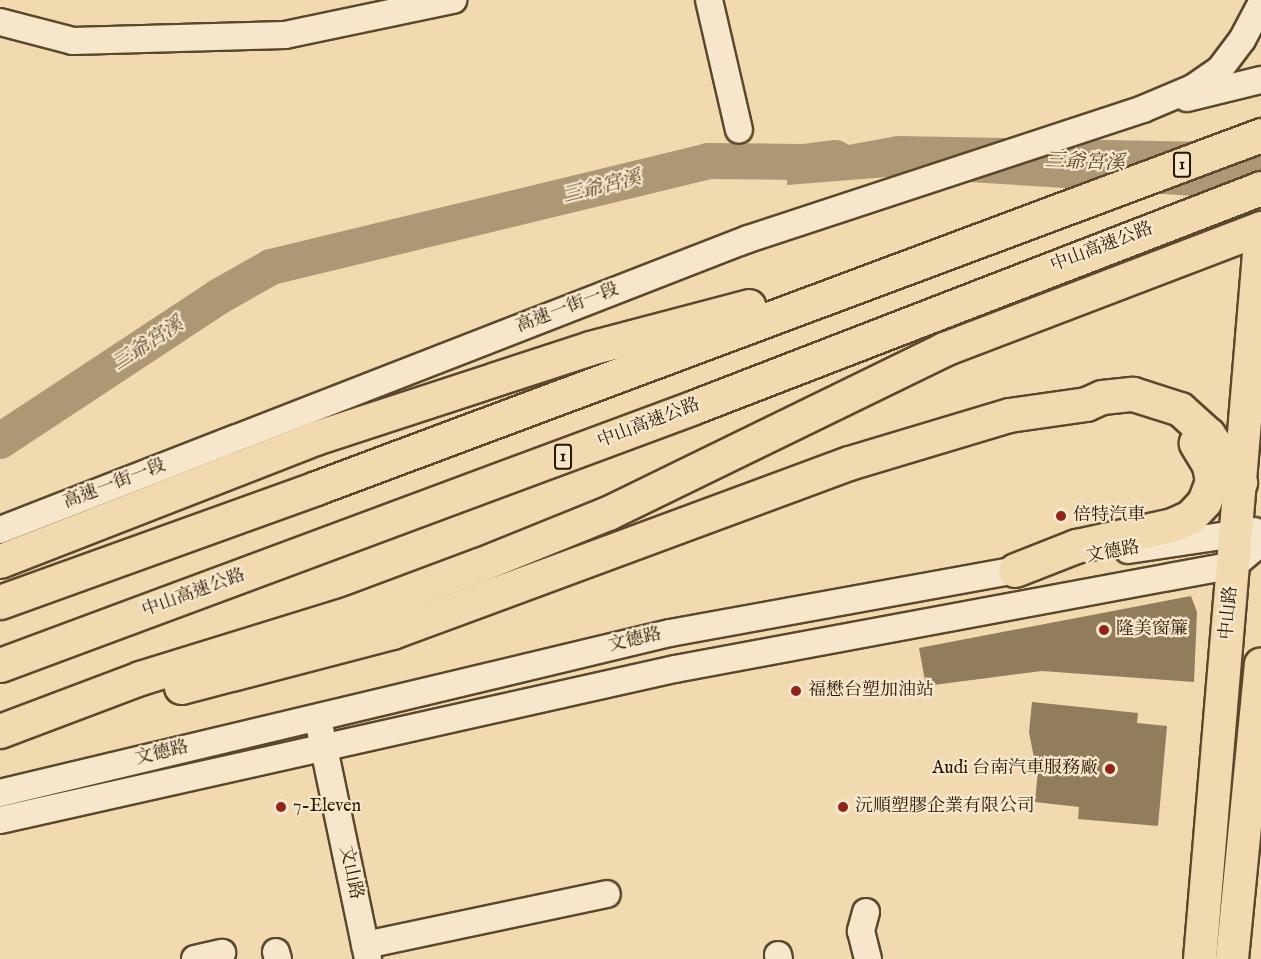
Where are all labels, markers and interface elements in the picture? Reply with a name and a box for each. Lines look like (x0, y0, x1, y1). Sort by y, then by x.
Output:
water label: 三爺宮溪 (1045, 149, 1125, 175)
road number: 1 (1173, 152, 1191, 178)
water label: 三爺宮溪 (560, 166, 644, 208)
street label: 中山高速公路 (1048, 219, 1156, 277)
street label: 高速一街一段 (514, 280, 622, 338)
water label: 三爺宮溪 (108, 312, 188, 376)
street label: 中山高速公路 (595, 395, 703, 453)
road number: 1 (554, 444, 572, 470)
street label: 高速一街一段 (61, 456, 169, 514)
place label: 倍特汽車 (1073, 505, 1145, 527)
marker: 倍特汽車 (1054, 509, 1068, 523)
street label: 文德路 (1085, 538, 1141, 568)
street label: 中山高速公路 (140, 565, 248, 623)
street label: 中山路 (1217, 585, 1243, 641)
place label: 隆美窗簾 (1116, 619, 1188, 641)
marker: 隆美窗簾 (1097, 623, 1111, 637)
street label: 文德路 (606, 624, 664, 658)
place label: 福懋台塑加油站 (808, 680, 934, 702)
marker: 福懋台塑加油站 (789, 684, 803, 698)
street label: 文德路 (133, 737, 191, 771)
place label: Audi 台南汽車服務廠 (932, 758, 1098, 780)
marker: Audi 台南汽車服務廠 (1103, 762, 1117, 776)
place label: 7-Eleven (293, 796, 361, 818)
place label: 沅順塑膠企業有限公司 (855, 796, 1035, 818)
marker: 7-Eleven (274, 800, 288, 814)
marker: 沅順塑膠企業有限公司 (836, 800, 850, 814)
street label: 文山路 (334, 844, 366, 902)

